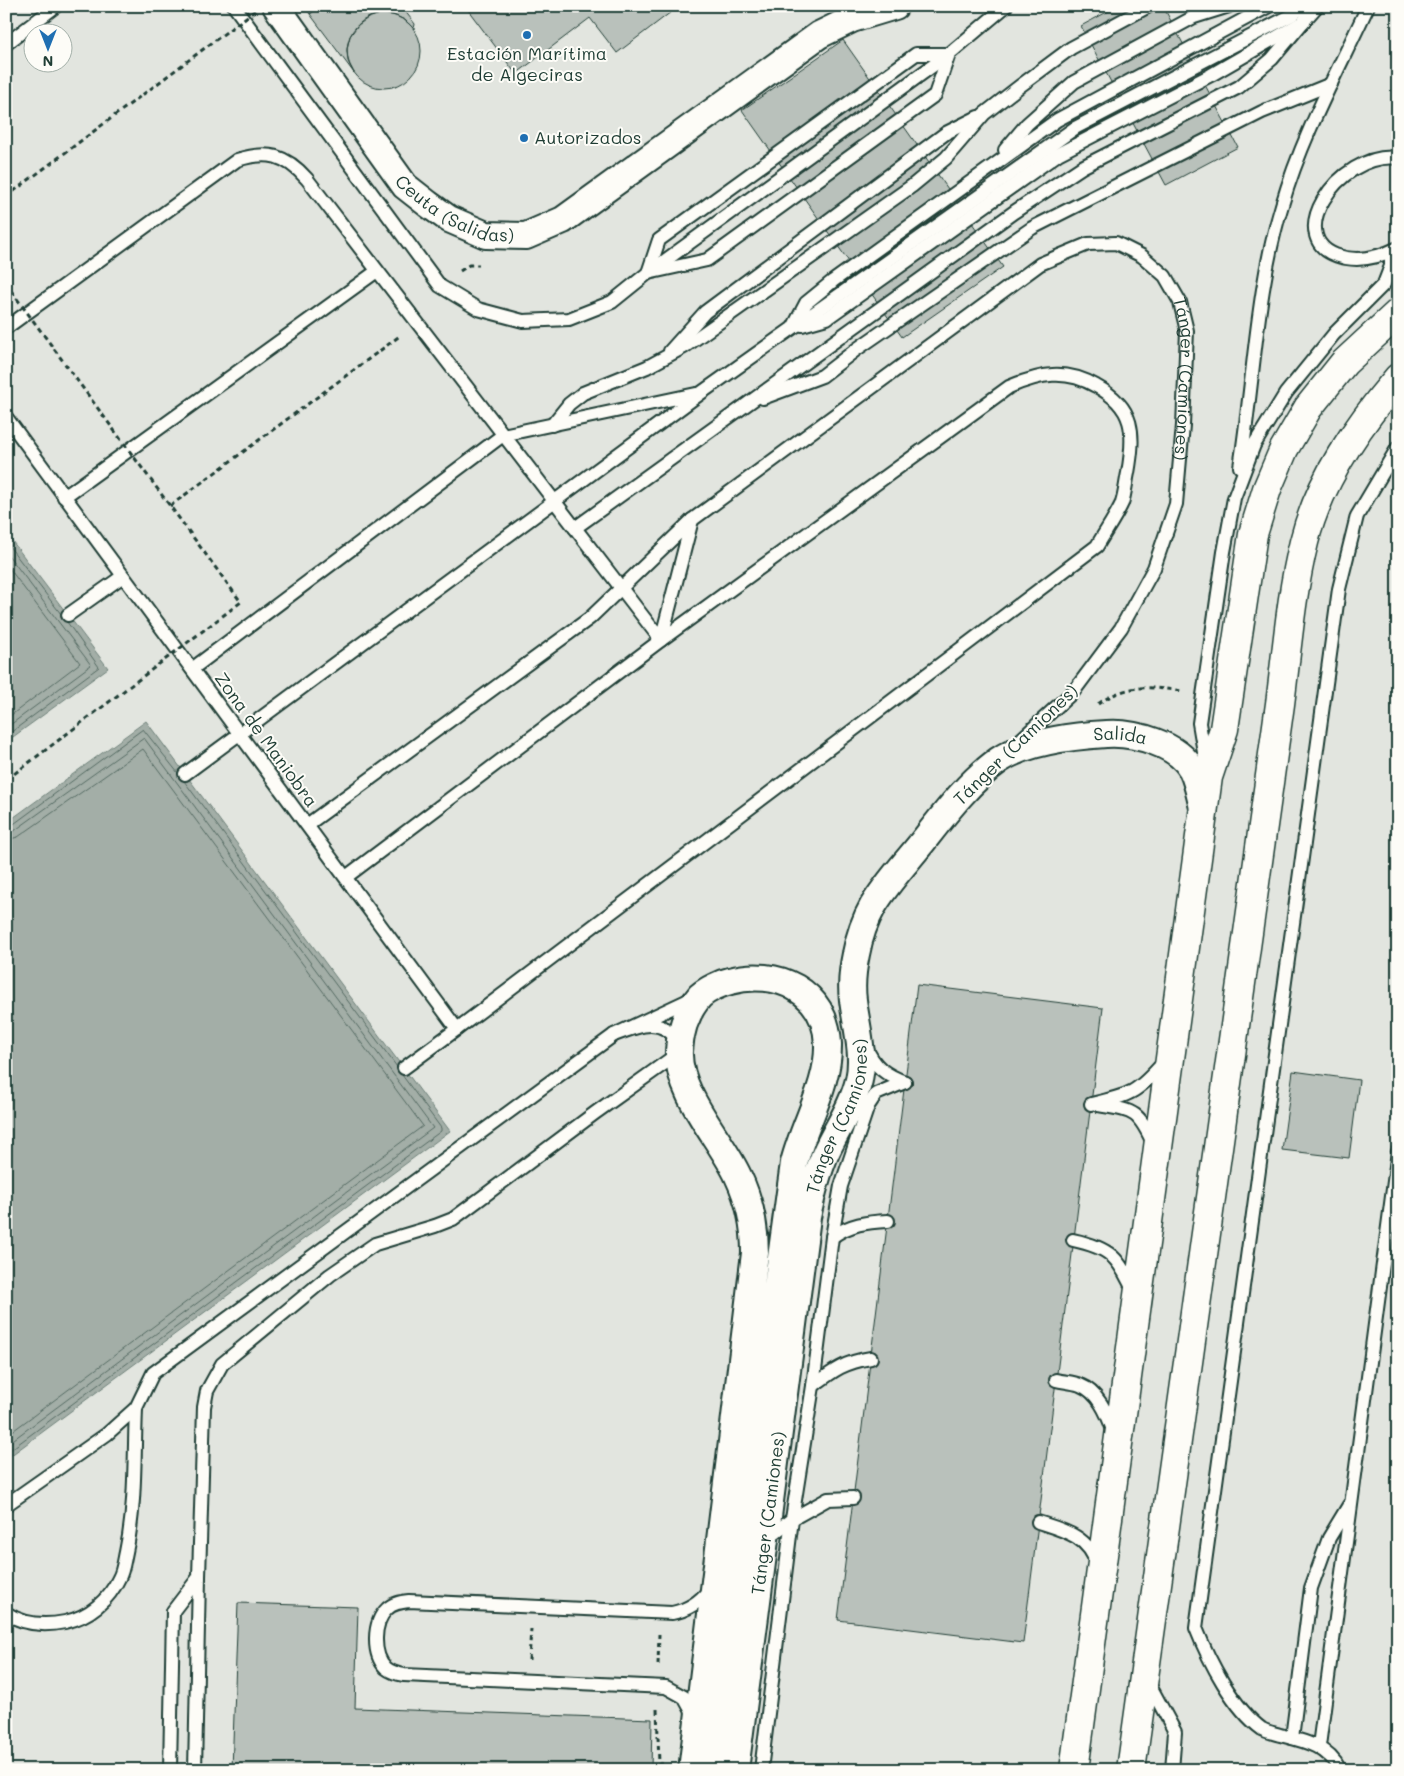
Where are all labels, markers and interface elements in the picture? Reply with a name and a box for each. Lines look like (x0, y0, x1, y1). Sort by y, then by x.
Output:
north arrow (22, 22, 72, 72)
marker: Estación Marítima de Algeciras (521, 29, 533, 41)
place label: Estación Marítima de Algeciras (447, 41, 607, 86)
text: N (43, 52, 53, 71)
place label: Autorizados (534, 125, 642, 149)
marker: Autorizados (518, 132, 530, 144)
street label: Ceuta (Salidas) (390, 170, 514, 247)
street label: Tánger (Camiones) (1168, 294, 1200, 462)
street label: Zona de Maniobra (210, 667, 324, 812)
street label: Tánger (Camiones) (948, 679, 1083, 810)
street label: Salida (1092, 721, 1150, 750)
street label: Tánger (Camiones) (800, 1037, 872, 1196)
street label: Tánger (Camiones) (745, 1430, 790, 1596)

